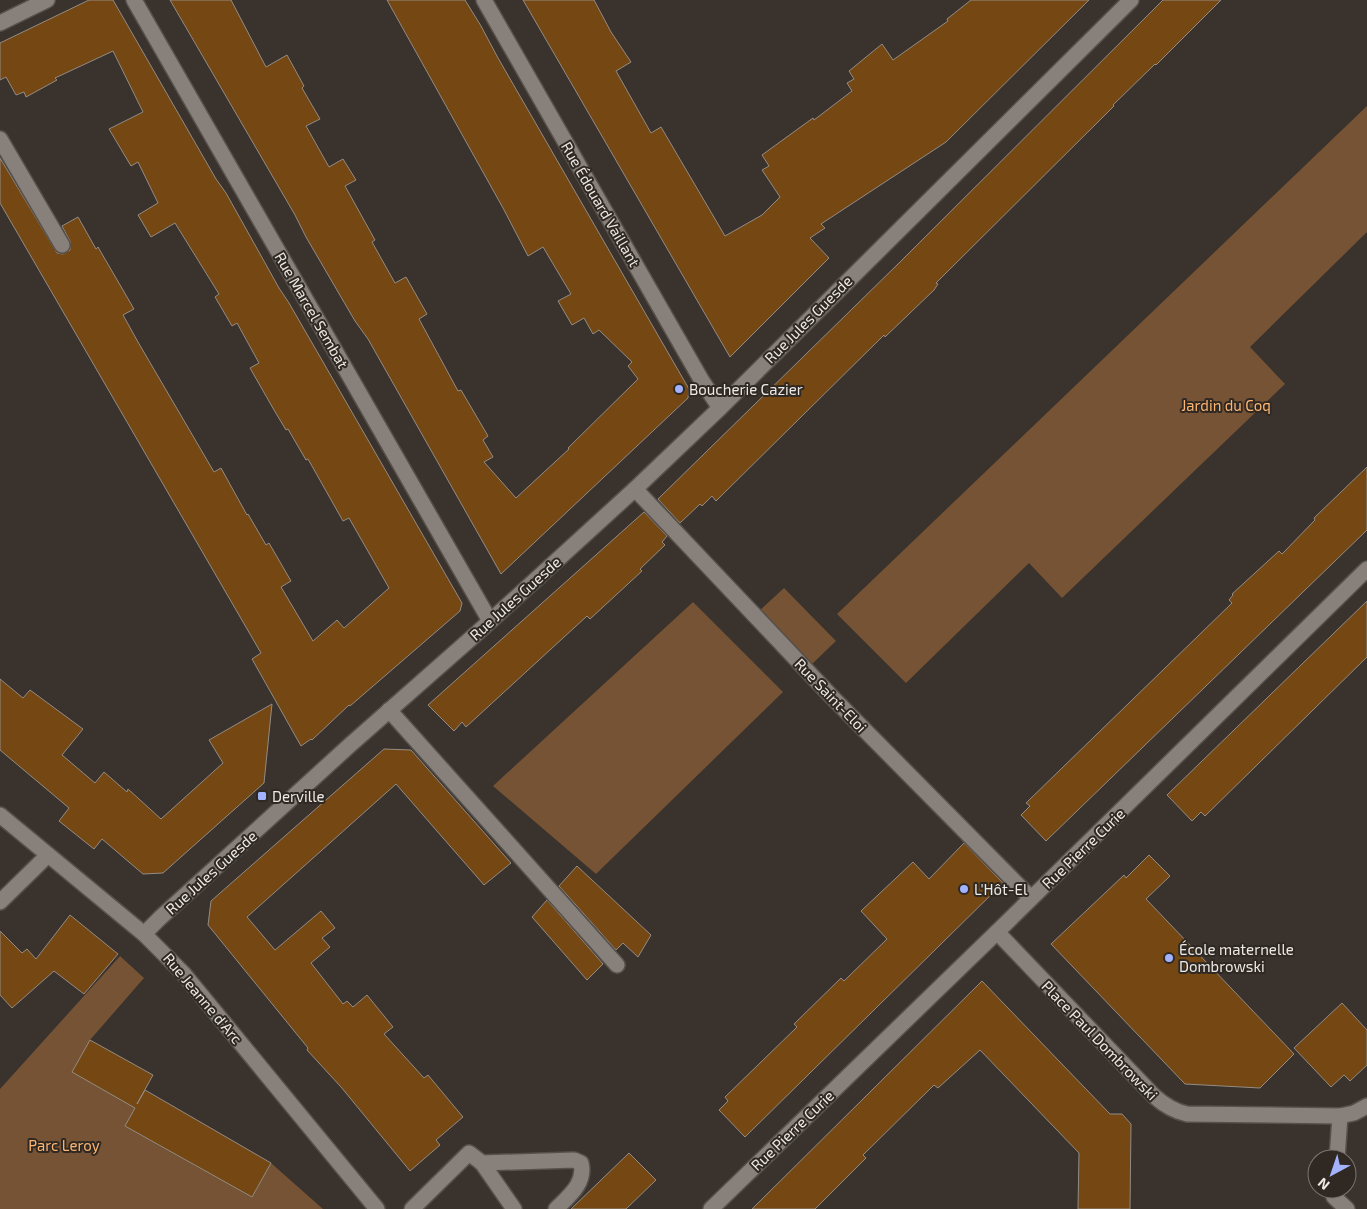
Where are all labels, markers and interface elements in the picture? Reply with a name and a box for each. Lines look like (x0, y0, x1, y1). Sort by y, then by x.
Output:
street label: Rue Édouard Vaillant (558, 138, 644, 270)
street label: Rue Marcel Sembat (271, 249, 353, 372)
street label: Rue Jules Guesde (761, 272, 855, 366)
place label: Boucherie Cazier (689, 380, 803, 398)
marker: Boucherie Cazier (673, 383, 685, 395)
park label: Jardin du Coq (1181, 396, 1271, 414)
street label: Rue Jules Guesde (466, 552, 564, 644)
street label: Rue Saint-Eloi (791, 654, 871, 736)
place label: Derville (272, 787, 325, 805)
marker: Derville (256, 790, 268, 802)
street label: Rue Pierre Curie (1038, 804, 1128, 892)
street label: Rue Jules Guesde (162, 826, 260, 918)
place label: L'Hôt-El (974, 880, 1028, 898)
marker: L'Hôt-El (958, 883, 970, 895)
place label: École maternelle Dombrowski (1179, 940, 1294, 975)
street label: Rue Jeanne d'Arc (160, 949, 246, 1047)
marker: École maternelle Dombrowski (1163, 952, 1175, 964)
street label: Place Paul Dombrowski (1038, 977, 1162, 1103)
street label: Rue Pierre Curie (747, 1086, 837, 1174)
park label: Parc Leroy (28, 1136, 100, 1154)
north arrow (1307, 1149, 1357, 1199)
text: N (1314, 1175, 1333, 1194)

